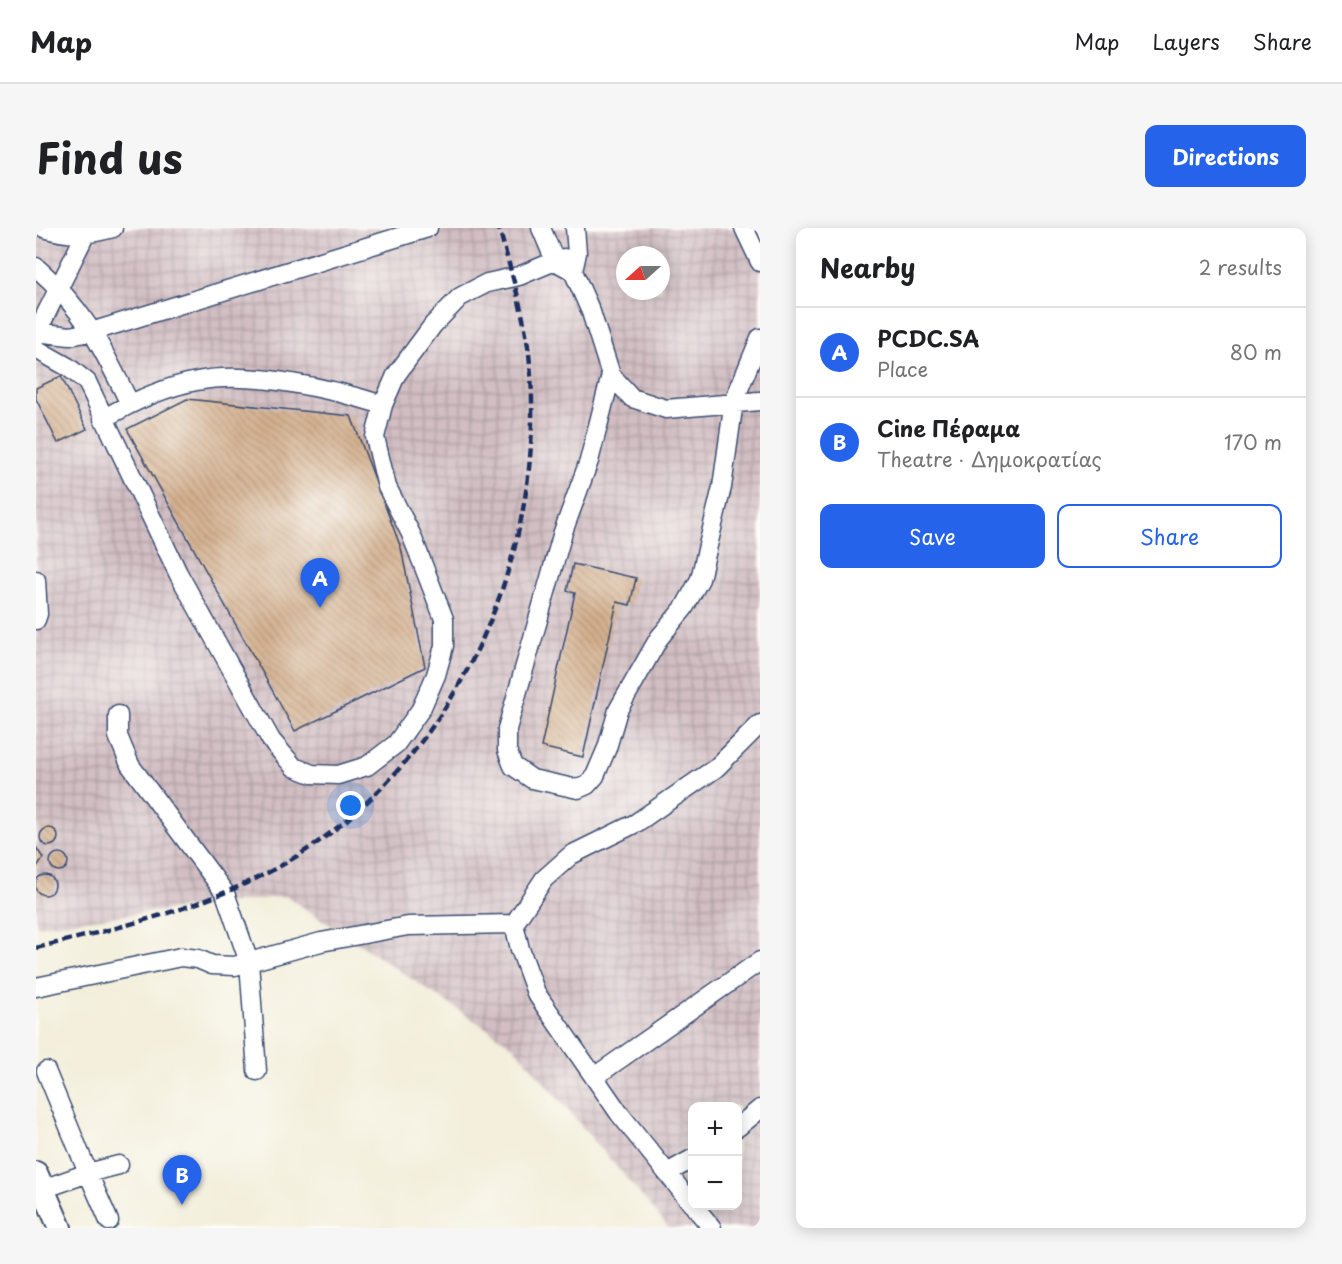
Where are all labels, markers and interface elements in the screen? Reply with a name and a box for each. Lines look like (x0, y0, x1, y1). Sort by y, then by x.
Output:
text: Map (30, 20, 92, 63)
text: Map (1075, 25, 1119, 57)
text: Layers (1152, 25, 1220, 57)
text: Share (1253, 25, 1312, 57)
text: Find us (36, 125, 183, 188)
button: Directions (1145, 125, 1306, 187)
north arrow (616, 246, 670, 300)
text: Nearby (820, 248, 915, 287)
text: 2 results (1199, 252, 1282, 282)
text: PCDC.SA (877, 321, 979, 354)
text: A (832, 337, 847, 367)
text: 80 m (1230, 337, 1282, 367)
text: Place (877, 354, 928, 384)
text: Cine Πέραμα (877, 411, 1020, 444)
text: B (833, 427, 846, 457)
text: 170 m (1224, 427, 1282, 457)
text: Theatre · Δημοκρατίας (877, 444, 1102, 474)
button: Save (820, 504, 1045, 568)
button: Share (1057, 504, 1282, 568)
pin: A (300, 558, 340, 608)
your location (336, 791, 365, 820)
map controls (688, 1102, 742, 1210)
button: + (688, 1102, 742, 1156)
pin: B (162, 1156, 202, 1205)
button: − (688, 1156, 742, 1210)

